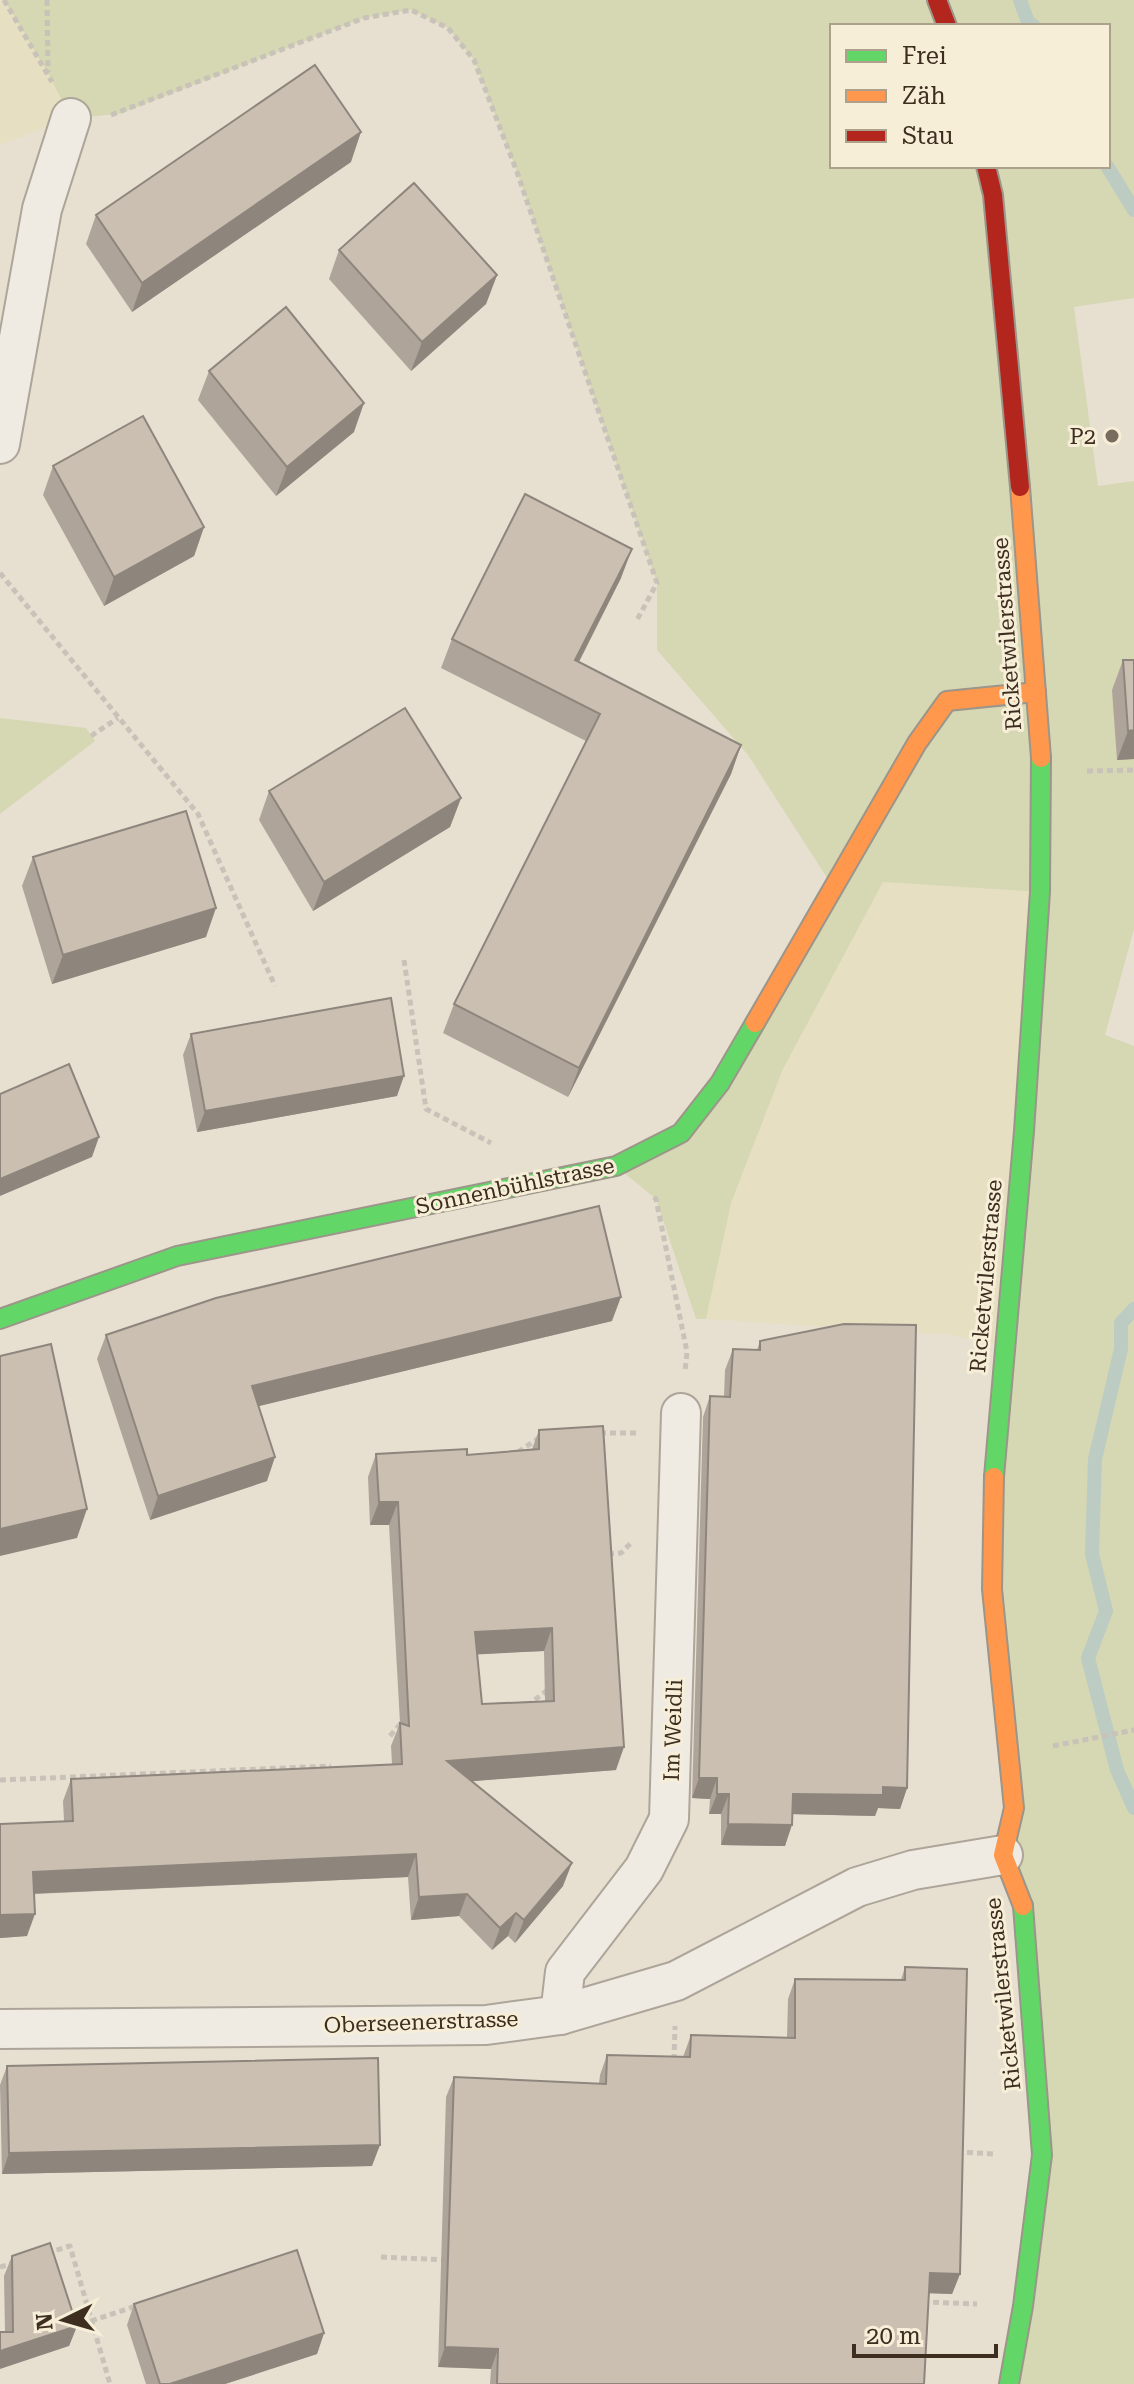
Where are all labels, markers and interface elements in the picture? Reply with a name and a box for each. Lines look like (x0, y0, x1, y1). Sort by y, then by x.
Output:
legend (830, 24, 1110, 168)
text: Frei (902, 42, 947, 70)
text: Zäh (902, 82, 946, 110)
text: Stau (902, 122, 954, 150)
place label: P2 (1069, 424, 1096, 449)
marker: P2 (1103, 427, 1121, 445)
street label: Ricketwilerstrasse (988, 537, 1026, 731)
street label: Sonnenbühlstrasse (413, 1153, 617, 1219)
street label: Ricketwilerstrasse (965, 1178, 1007, 1374)
street label: Im Weidli (659, 1678, 687, 1782)
street label: Ricketwilerstrasse (980, 1896, 1026, 2092)
street label: Oberseenerstrasse (323, 2006, 519, 2038)
north arrow (24, 2280, 104, 2360)
scale bar (854, 2308, 996, 2358)
text: N (31, 2312, 58, 2331)
text: 20 m (866, 2322, 921, 2350)

